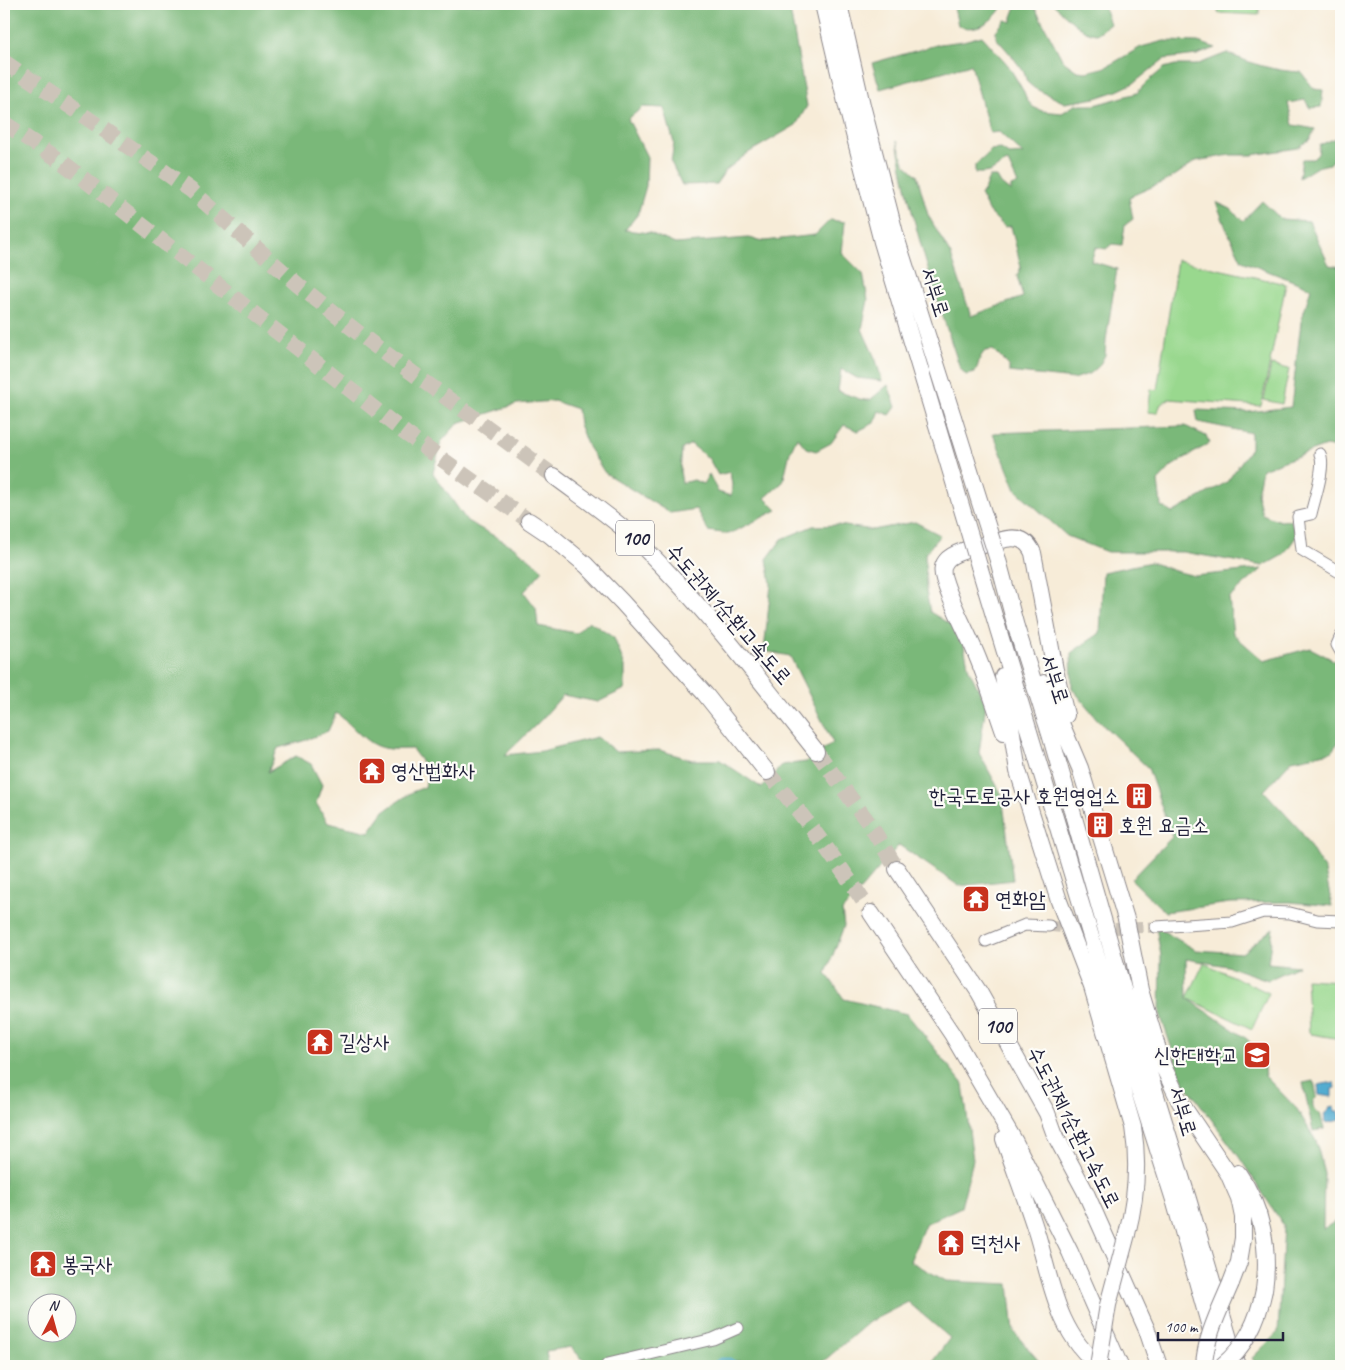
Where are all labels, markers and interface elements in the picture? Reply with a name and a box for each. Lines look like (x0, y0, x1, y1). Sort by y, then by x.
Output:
street label: 서부로 (915, 264, 955, 320)
road number: 100 (616, 520, 654, 556)
street label: 수도권제1순환고속도로 (661, 538, 797, 690)
street label: 서부로 (1035, 651, 1075, 707)
temple icon: 영산법화사 (357, 756, 387, 786)
place label: 영산법화사 (391, 758, 476, 784)
building icon: 한국도로공사 호원영업소 (1124, 781, 1154, 811)
place label: 한국도로공사 호원영업소 (929, 783, 1120, 809)
building icon: 호원 요금소 (1085, 810, 1115, 840)
place label: 호원 요금소 (1119, 812, 1209, 838)
temple icon: 연화암 (961, 884, 991, 914)
place label: 연화암 (995, 886, 1046, 912)
road number: 100 (979, 1008, 1017, 1044)
temple icon: 길상사 (305, 1027, 335, 1057)
place label: 길상사 (339, 1029, 390, 1055)
school or university icon: 신한대학교 (1242, 1040, 1272, 1070)
street label: 수도권제1순환고속도로 (1022, 1042, 1126, 1212)
place label: 신한대학교 (1154, 1042, 1238, 1068)
street label: 서부로 (1163, 1083, 1203, 1139)
temple icon: 덕천사 (936, 1228, 966, 1258)
place label: 덕천사 (970, 1230, 1021, 1256)
temple icon: 봉국사 (28, 1249, 58, 1279)
place label: 봉국사 (62, 1251, 113, 1277)
north arrow (28, 1292, 78, 1342)
text: N (48, 1297, 61, 1315)
scale bar (1158, 1310, 1282, 1342)
text: 100 m (1165, 1318, 1199, 1337)

